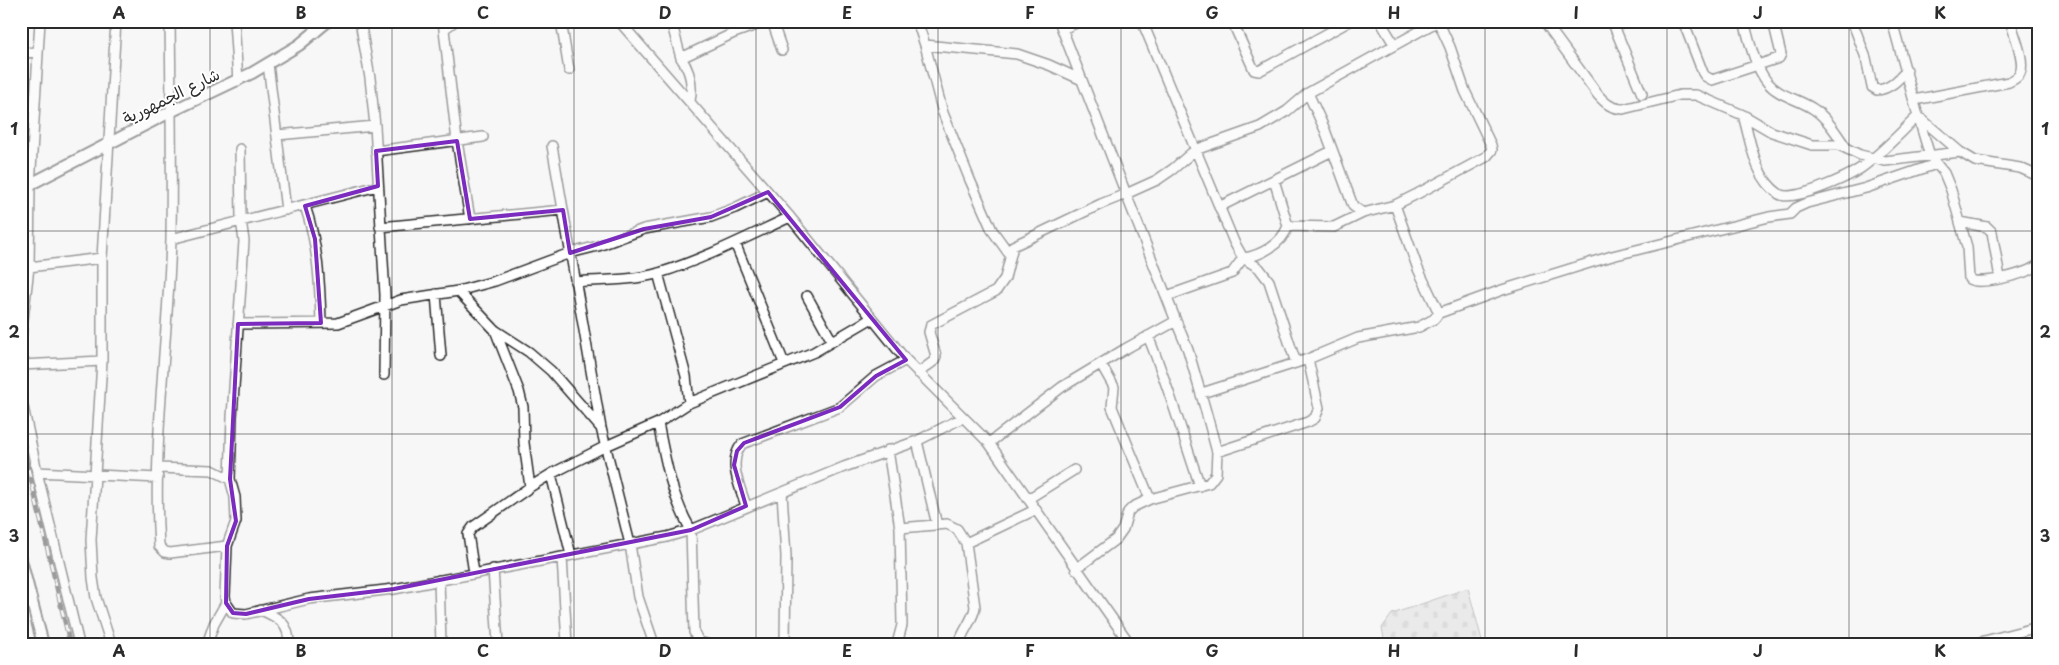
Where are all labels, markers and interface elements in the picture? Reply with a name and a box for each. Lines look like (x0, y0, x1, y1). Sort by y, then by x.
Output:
text: A (113, 0, 126, 24)
text: B (296, 0, 307, 24)
text: C (477, 0, 489, 24)
text: D (659, 0, 671, 24)
text: E (842, 0, 852, 24)
text: F (1025, 0, 1035, 24)
text: G (1205, 0, 1219, 24)
text: H (1388, 0, 1400, 24)
text: I (1573, 0, 1579, 24)
text: J (1753, 0, 1763, 24)
text: K (1934, 0, 1946, 24)
street label: شارع الجمهورية (118, 61, 224, 130)
text: 1 (10, 116, 18, 140)
text: 1 (2041, 116, 2049, 140)
text: 2 (8, 319, 20, 343)
text: 2 (2039, 319, 2051, 343)
text: 3 (9, 523, 19, 547)
text: 3 (2040, 523, 2050, 547)
text: A (113, 638, 126, 662)
text: B (296, 638, 307, 662)
text: C (477, 638, 489, 662)
text: D (659, 638, 671, 662)
text: E (842, 638, 852, 662)
text: F (1025, 638, 1035, 662)
text: G (1205, 638, 1219, 662)
text: H (1388, 638, 1400, 662)
text: I (1573, 638, 1579, 662)
text: J (1753, 638, 1763, 662)
text: K (1934, 638, 1946, 662)

